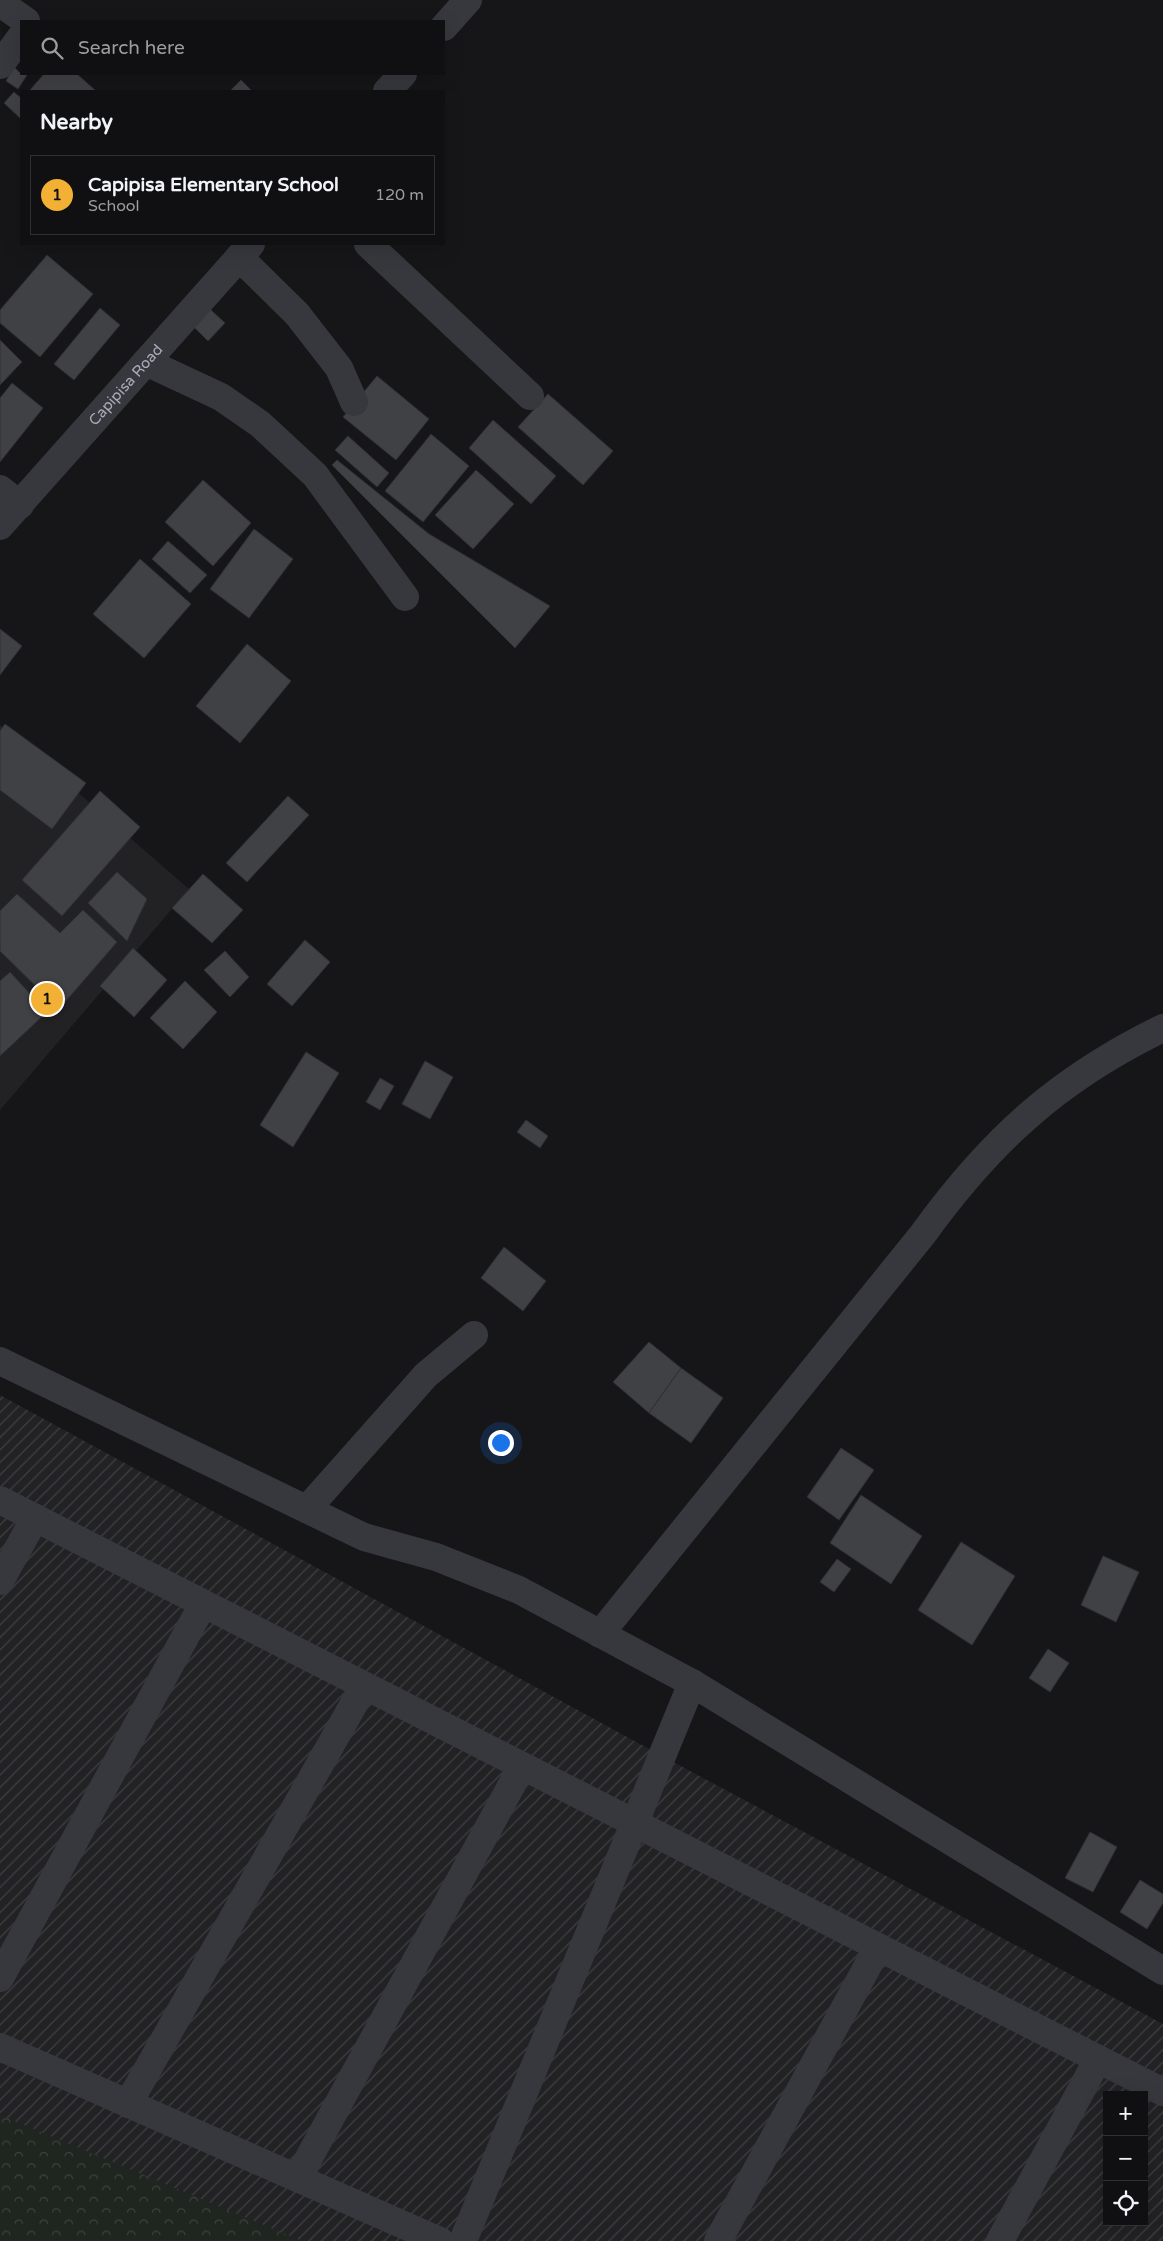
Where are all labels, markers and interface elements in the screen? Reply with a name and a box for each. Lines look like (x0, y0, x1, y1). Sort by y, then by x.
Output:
search box (20, 20, 445, 75)
icon: search (38, 34, 66, 62)
text: Search here (78, 37, 185, 59)
text: Nearby (40, 110, 113, 135)
text: Capipisa Elementary School (88, 174, 339, 196)
text: 1 (52, 185, 62, 205)
text: 120 m (375, 185, 424, 205)
text: School (88, 196, 140, 216)
street label: Capipisa Road (85, 341, 166, 429)
pin: 1 (31, 980, 63, 1018)
your location (488, 1430, 514, 1456)
map controls (1103, 2091, 1148, 2226)
button: + (1103, 2091, 1148, 2136)
button: − (1103, 2136, 1148, 2181)
button: locate (1103, 2181, 1148, 2226)

